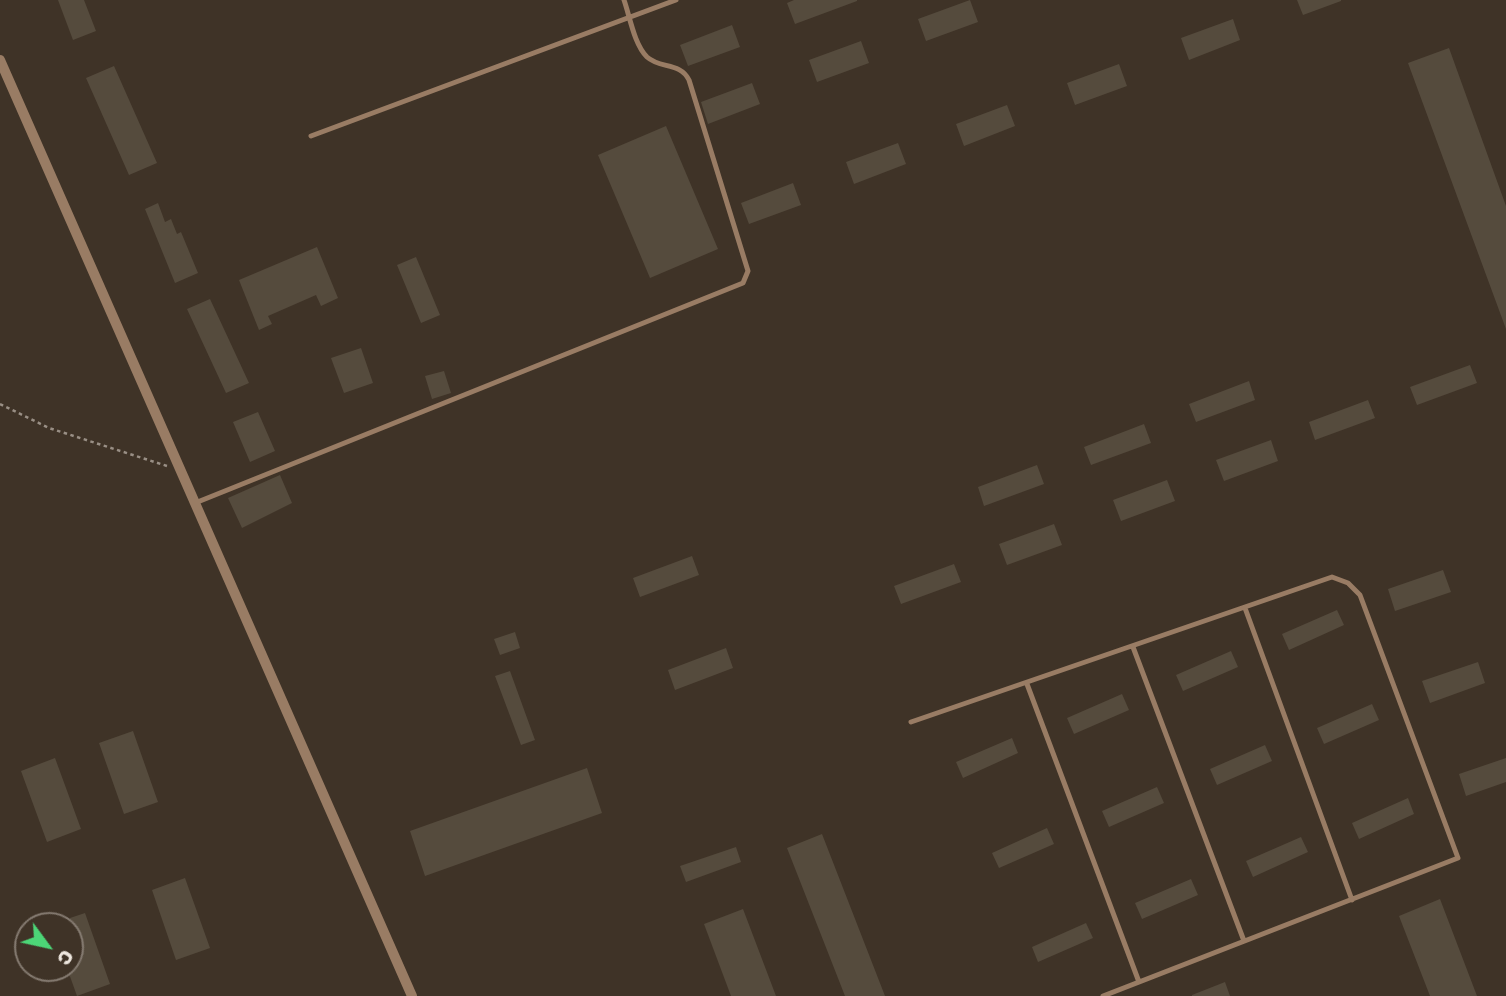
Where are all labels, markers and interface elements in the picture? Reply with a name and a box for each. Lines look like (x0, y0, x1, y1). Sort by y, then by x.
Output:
north arrow (14, 912, 84, 982)
text: С (52, 946, 79, 969)

